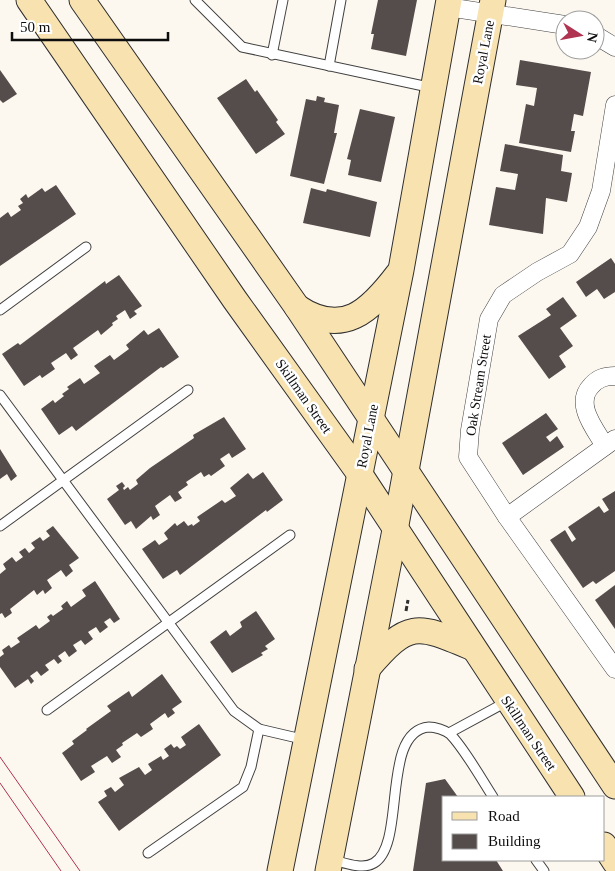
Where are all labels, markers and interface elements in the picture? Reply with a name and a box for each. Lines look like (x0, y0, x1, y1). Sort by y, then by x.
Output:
scale bar (12, 10, 169, 42)
north arrow (555, 10, 605, 60)
text: 50 m (20, 19, 51, 35)
street label: Royal Lane (470, 19, 497, 85)
text: N (584, 31, 601, 44)
street label: Oak Stream Street (463, 333, 494, 437)
street label: Skillman Street (273, 356, 335, 436)
street label: Royal Lane (354, 403, 381, 469)
street label: Skillman Street (498, 693, 559, 774)
legend (442, 796, 605, 861)
text: Road (488, 808, 520, 824)
text: Building (488, 833, 541, 849)

